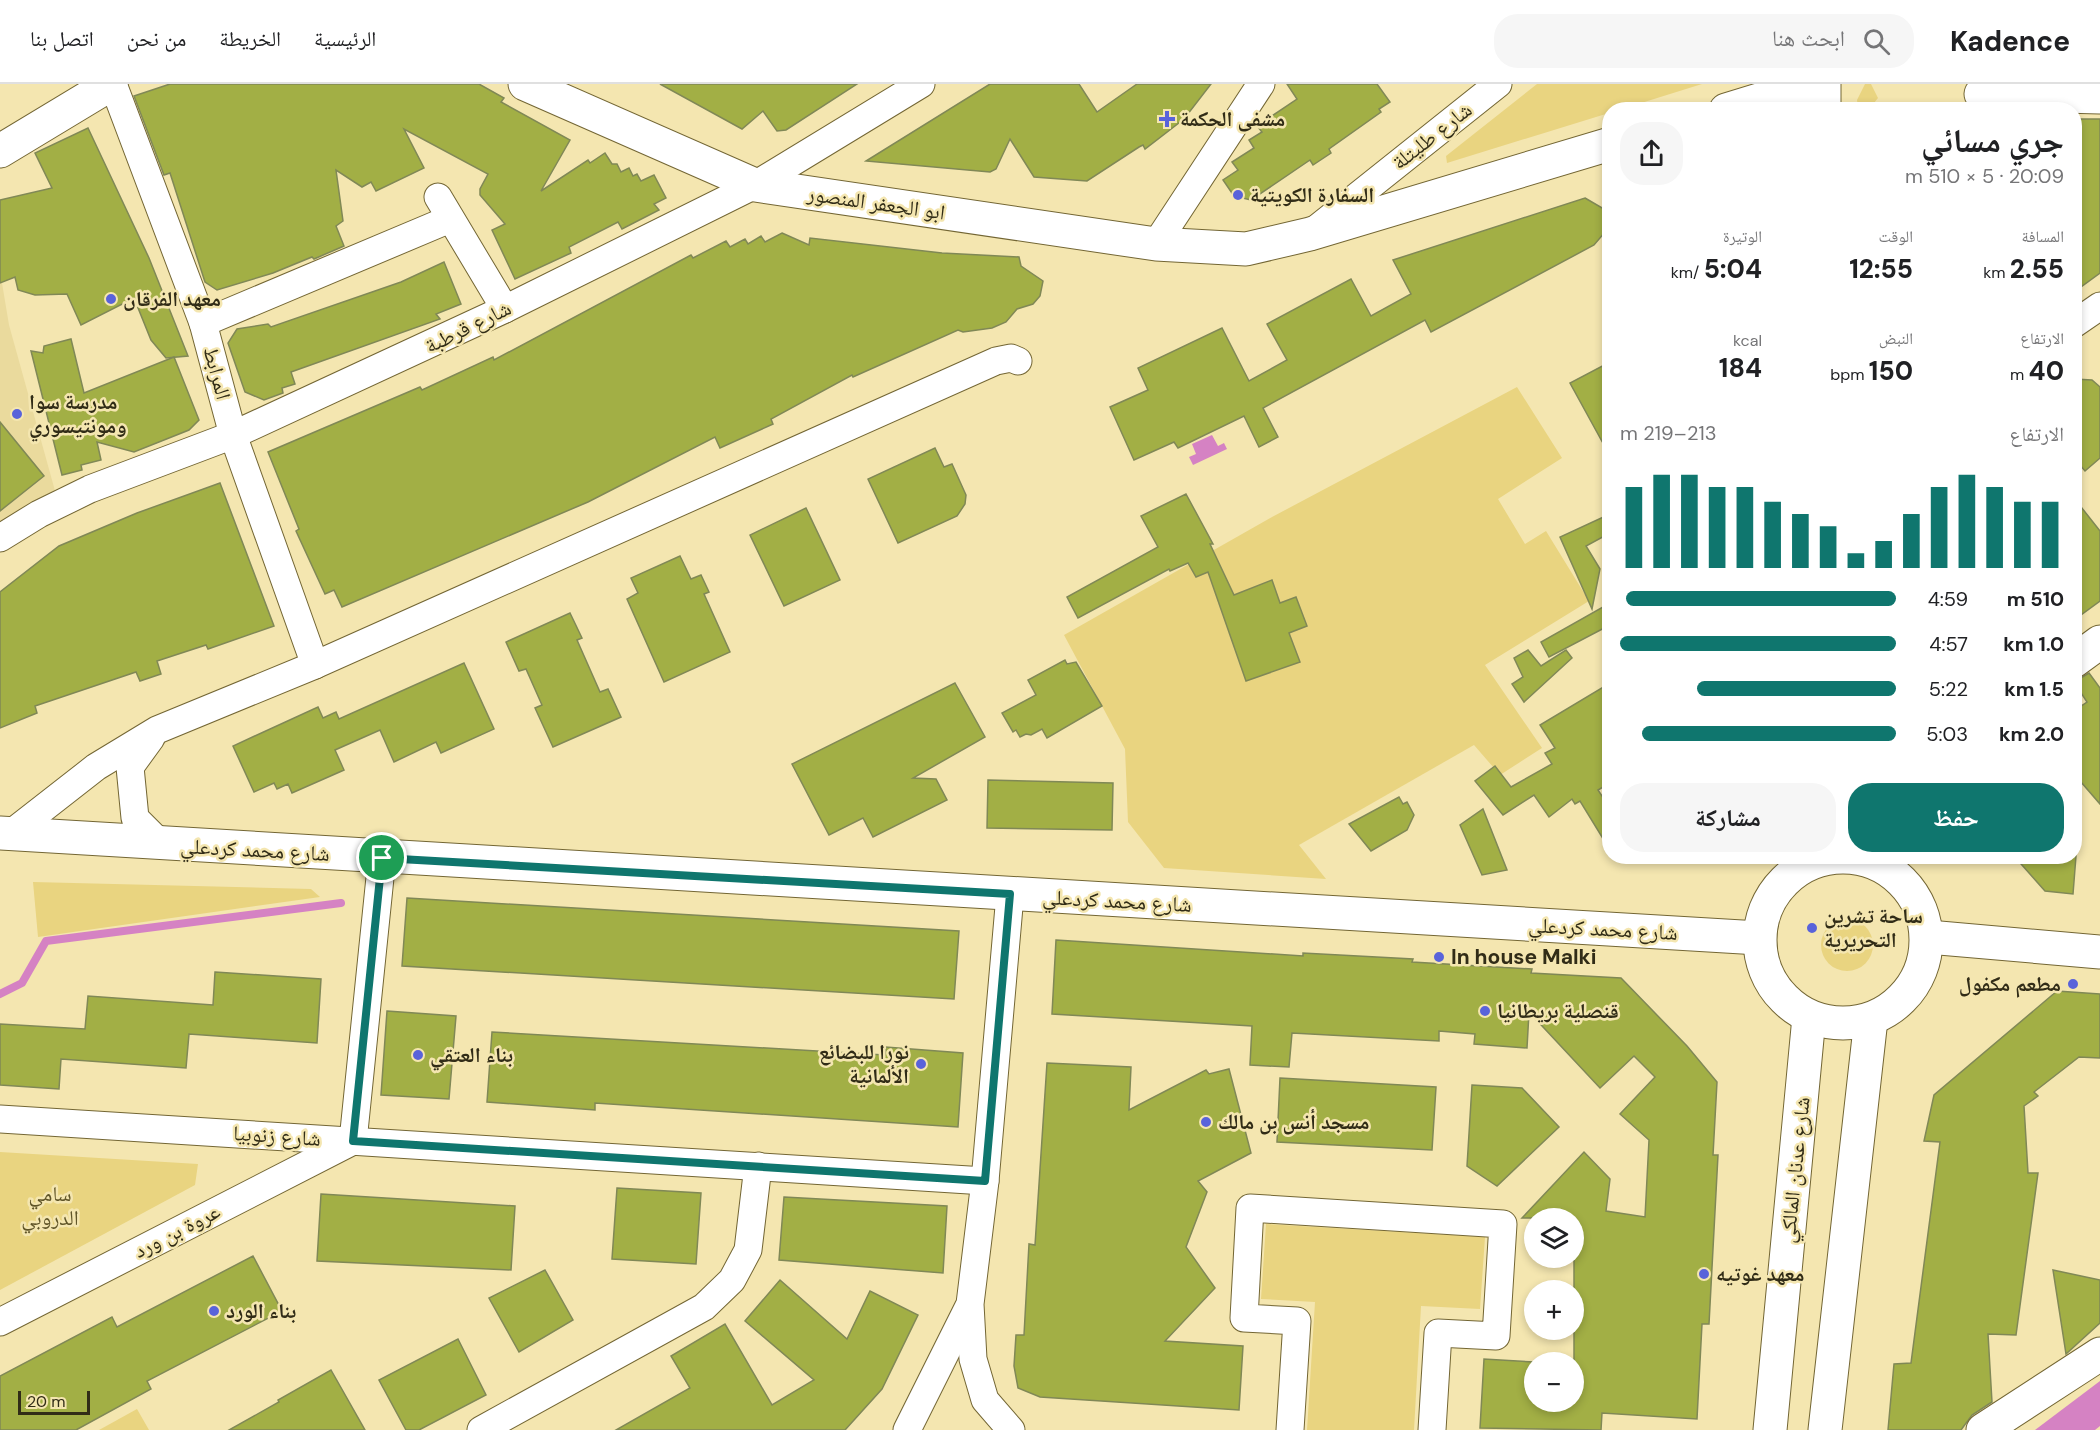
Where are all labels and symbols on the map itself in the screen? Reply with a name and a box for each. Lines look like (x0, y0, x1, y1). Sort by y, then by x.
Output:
street label: شارع طليتلة (1386, 96, 1478, 176)
place label: مشفى الحكمة (1180, 105, 1285, 133)
marker: مشفى الحكمة (1158, 110, 1176, 128)
street label: ابو الجعفر المنصور (804, 179, 947, 227)
place label: السفارة الكويتية (1250, 181, 1374, 209)
marker: السفارة الكويتية (1231, 188, 1245, 202)
place label: معهد الفرقان (123, 285, 221, 313)
marker: معهد الفرقان (104, 292, 118, 306)
street label: شارع قرطبة (420, 294, 516, 360)
street label: المرابط (197, 343, 237, 403)
place label: مدرسة سوا ومونتيسوري (29, 388, 127, 442)
marker: مدرسة سوا ومونتيسوري (10, 407, 24, 421)
street label: شارع محمد كردعلي (180, 832, 330, 870)
pin (356, 832, 407, 883)
street label: شارع محمد كردعلي (1042, 883, 1192, 921)
place label: ساحة تشرين التحريرية (1824, 902, 1923, 954)
street label: شارع محمد كردعلي (1528, 911, 1678, 949)
marker: ساحة تشرين التحريرية (1805, 921, 1819, 935)
place label: In house Malki (1451, 943, 1597, 971)
marker: In house Malki (1432, 950, 1446, 964)
place label: مطعم مكفول (1959, 970, 2061, 998)
marker: مطعم مكفول (2066, 977, 2080, 991)
place label: قنصلية بريطانيا (1497, 997, 1619, 1025)
marker: قنصلية بريطانيا (1478, 1004, 1492, 1018)
place label: نورا للبضائع الألمانية (819, 1038, 909, 1090)
place label: بناء العتقي (430, 1041, 513, 1071)
marker: بناء العتقي (411, 1048, 425, 1062)
marker: نورا للبضائع الألمانية (914, 1057, 928, 1071)
street label: شارع عدنان المالكي (1773, 1095, 1819, 1245)
place label: مسجد أنس بن مالك (1218, 1108, 1369, 1136)
marker: مسجد أنس بن مالك (1199, 1115, 1213, 1129)
street label: شارع زنوبيا (232, 1119, 322, 1153)
park label: سامي الدروبي (21, 1180, 79, 1234)
street label: عروة بن ورد (129, 1197, 225, 1265)
place label: معهد غوتيه (1716, 1260, 1804, 1288)
marker: معهد غوتيه (1697, 1267, 1711, 1281)
place label: بناء الورد (226, 1297, 296, 1325)
marker: بناء الورد (207, 1304, 221, 1318)
scale bar (18, 1388, 90, 1416)

